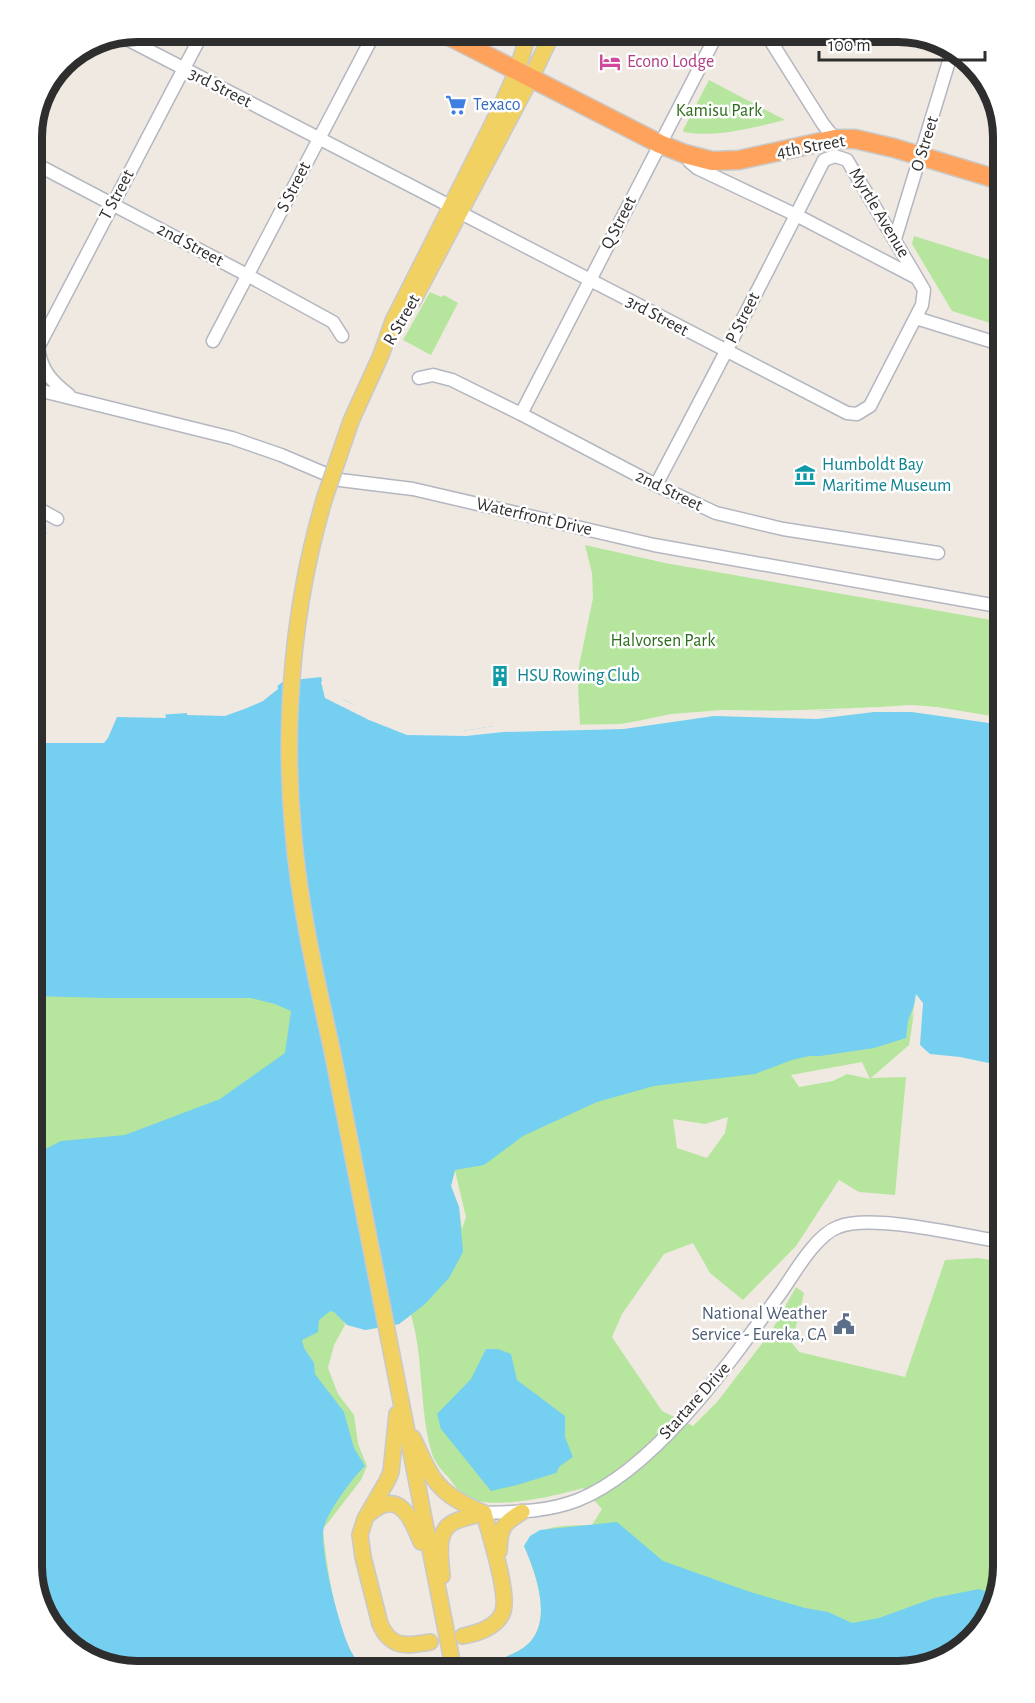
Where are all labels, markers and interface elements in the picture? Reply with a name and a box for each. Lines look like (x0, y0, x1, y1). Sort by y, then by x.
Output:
scale bar (819, 24, 986, 62)
text: 100 m (828, 37, 871, 55)
hotel icon: Econo Lodge (598, 50, 622, 74)
place label: Econo Lodge (627, 53, 714, 71)
street label: 3rd Street (186, 65, 255, 112)
supermarket icon: Texaco (444, 93, 468, 117)
place label: Texaco (473, 96, 521, 114)
park label: Kamisu Park (676, 102, 763, 120)
street label: O Street (908, 114, 942, 174)
street label: 4th Street (775, 132, 847, 162)
street label: S Street (274, 159, 314, 215)
street label: Myrtle Avenue (845, 165, 913, 261)
street label: T Street (96, 167, 138, 223)
street label: Q Street (598, 193, 640, 252)
street label: 2nd Street (154, 220, 226, 270)
street label: P Street (723, 289, 764, 346)
street label: R Street (380, 291, 424, 348)
street label: 3rd Street (623, 292, 691, 340)
place label: Humboldt Bay Maritime Museum (822, 456, 951, 495)
museum icon: Humboldt Bay Maritime Museum (793, 463, 817, 487)
street label: 2nd Street (633, 467, 706, 515)
street label: Waterfront Drive (474, 495, 594, 539)
park label: Halvorsen Park (611, 632, 716, 650)
building icon: HSU Rowing Club (488, 664, 512, 688)
place label: HSU Rowing Club (517, 667, 640, 685)
place label: National Weather Service - Eureka, CA (691, 1305, 828, 1344)
public building icon: National Weather Service - Eureka, CA (832, 1312, 856, 1336)
street label: Startare Drive (656, 1359, 734, 1443)

